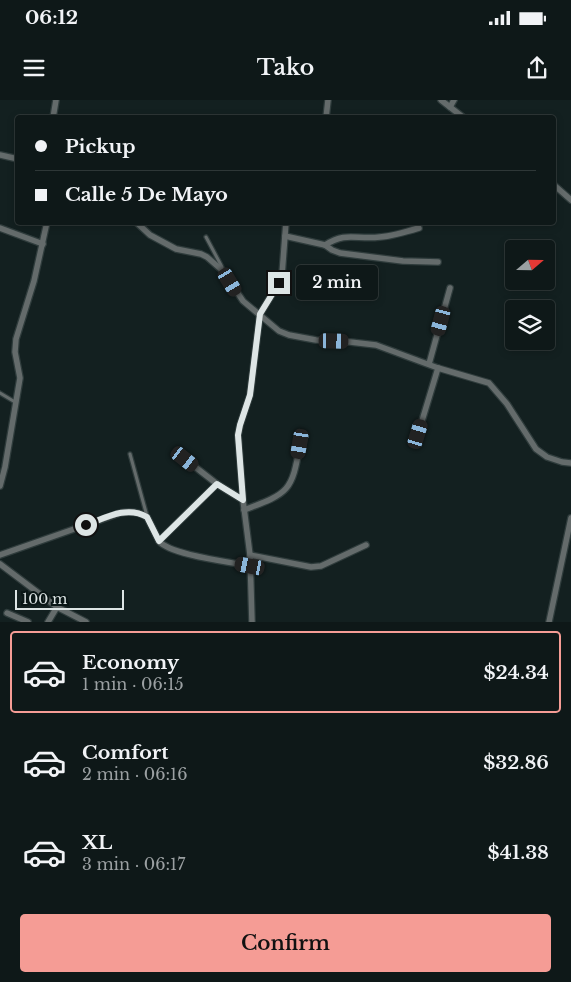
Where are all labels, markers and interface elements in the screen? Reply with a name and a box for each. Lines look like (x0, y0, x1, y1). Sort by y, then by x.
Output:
text: 06:12 (25, 6, 78, 29)
icon: menu (20, 54, 48, 82)
text: Tako (257, 54, 314, 81)
icon: share (523, 54, 551, 82)
text: Pickup (65, 135, 136, 158)
text: Calle 5 De Mayo (65, 183, 228, 206)
north arrow (505, 240, 555, 290)
map controls (505, 240, 555, 350)
car (215, 265, 244, 299)
callout: 2 min (296, 266, 379, 300)
route end (268, 272, 290, 294)
text: 2 min (312, 272, 362, 292)
button: layers (505, 300, 555, 350)
car (429, 305, 452, 337)
car (318, 333, 349, 349)
car (406, 417, 429, 451)
car (290, 428, 309, 460)
car (168, 444, 201, 474)
route start (75, 514, 97, 536)
car (233, 556, 266, 576)
scale bar (15, 587, 124, 610)
text: 100 m (22, 590, 67, 608)
icon: car (22, 650, 67, 695)
text: Economy (82, 651, 179, 674)
text: $24.34 (484, 661, 549, 684)
text: 1 min · 06:15 (82, 674, 184, 694)
icon: car (22, 740, 67, 785)
text: Comfort (82, 741, 169, 764)
text: $32.86 (483, 751, 549, 774)
text: 2 min · 06:16 (82, 764, 188, 784)
icon: car (22, 830, 67, 875)
text: XL (82, 831, 112, 854)
text: $41.38 (488, 841, 549, 864)
text: 3 min · 06:17 (82, 854, 185, 874)
button: Confirm (20, 914, 551, 972)

